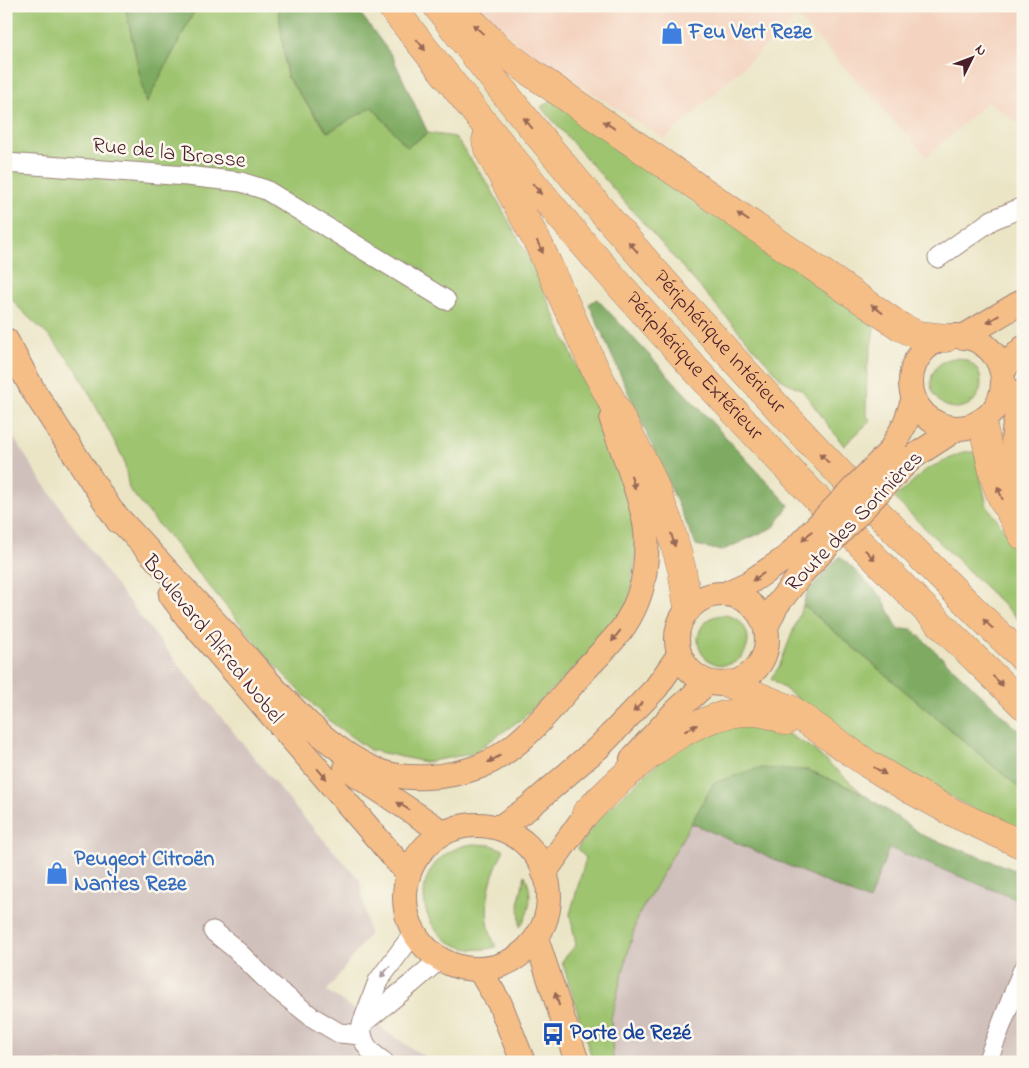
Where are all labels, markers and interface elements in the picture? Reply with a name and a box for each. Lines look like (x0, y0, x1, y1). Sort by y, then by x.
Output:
place label: Feu Vert Reze (688, 17, 813, 49)
shop icon: Feu Vert Reze (659, 20, 685, 46)
one-way arrow (473, 23, 485, 35)
north arrow (946, 32, 996, 82)
one-way arrow (416, 38, 427, 51)
text: N (970, 40, 992, 61)
one-way arrow (523, 117, 534, 130)
one-way arrow (602, 120, 616, 130)
street label: Rue de la Brosse (91, 130, 247, 178)
one-way arrow (532, 182, 543, 195)
one-way arrow (737, 212, 750, 222)
one-way arrow (536, 240, 544, 254)
one-way arrow (627, 242, 639, 254)
street label: Périphérique Intérieur (645, 263, 793, 422)
street label: Périphérique Extérieur (617, 285, 770, 449)
one-way arrow (871, 304, 884, 315)
one-way arrow (987, 314, 1000, 323)
street label: Route des Sorinières (779, 444, 931, 600)
one-way arrow (819, 453, 831, 465)
one-way arrow (629, 475, 637, 490)
one-way arrow (996, 485, 1004, 500)
one-way arrow (801, 530, 813, 542)
one-way arrow (670, 533, 678, 548)
street label: Boulevard Alfred Nobel (133, 548, 290, 731)
one-way arrow (864, 549, 876, 561)
one-way arrow (751, 572, 764, 582)
one-way arrow (982, 618, 994, 630)
one-way arrow (611, 629, 622, 642)
one-way arrow (992, 675, 1004, 687)
one-way arrow (632, 700, 644, 712)
one-way arrow (685, 723, 698, 732)
one-way arrow (486, 755, 501, 763)
one-way arrow (317, 767, 328, 780)
one-way arrow (874, 767, 887, 776)
one-way arrow (396, 801, 410, 811)
place label: Peugeot Citroën Nantes Reze (74, 844, 214, 901)
shop icon: Peugeot Citroën Nantes Reze (44, 860, 70, 886)
one-way arrow (380, 965, 391, 978)
one-way arrow (552, 991, 560, 1006)
place label: Porte de Rezé (570, 1018, 692, 1050)
bus stop icon: Porte de Rezé (540, 1021, 566, 1047)

